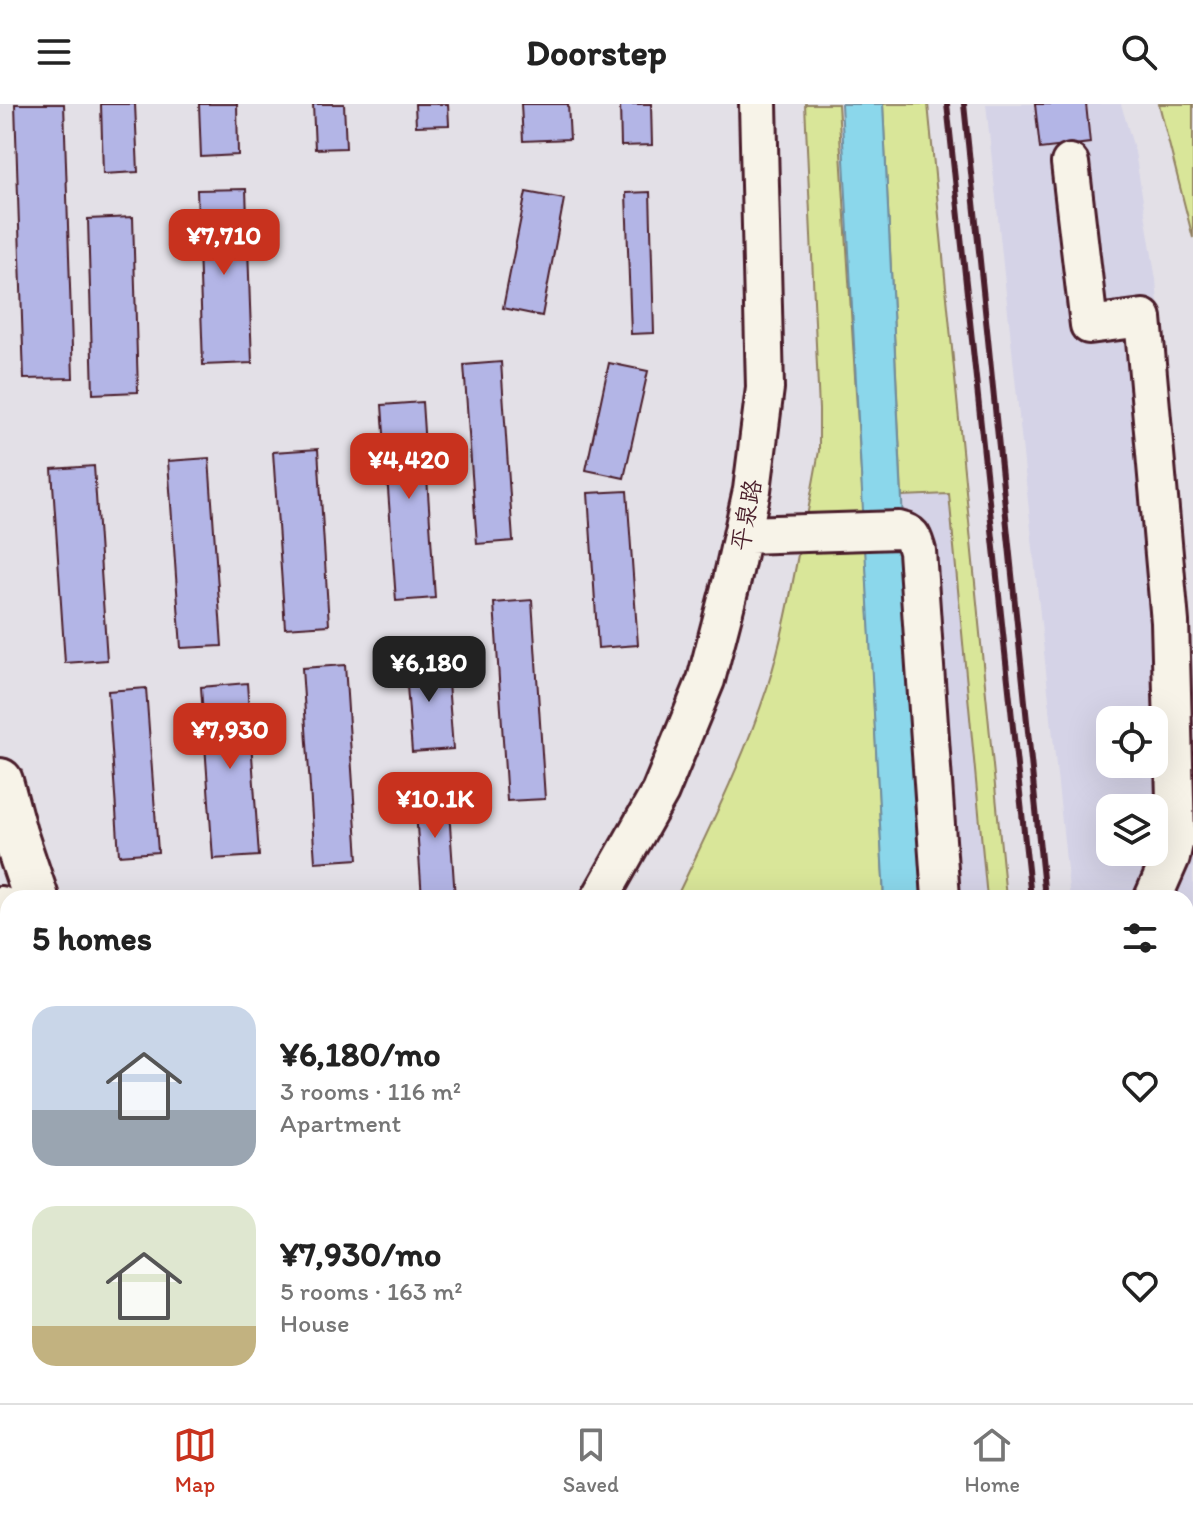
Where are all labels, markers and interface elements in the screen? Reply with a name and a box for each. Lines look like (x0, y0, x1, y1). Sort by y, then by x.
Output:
icon: menu (32, 30, 76, 74)
icon: search (1117, 30, 1161, 74)
text: Doorstep (526, 31, 667, 74)
pin: ¥7,710 (159, 209, 289, 277)
text: ¥7,710 (187, 219, 261, 251)
pin: ¥4,420 (344, 433, 474, 501)
text: ¥4,420 (368, 443, 450, 475)
street label: 平泉路 (725, 477, 767, 553)
pin: ¥6,180 (364, 636, 494, 704)
text: ¥6,180 (391, 646, 467, 678)
pin: ¥7,930 (165, 703, 295, 771)
map controls (1096, 706, 1168, 866)
button: locate (1096, 706, 1168, 778)
text: ¥7,930 (191, 713, 269, 745)
pin: ¥10.1K (370, 772, 500, 840)
text: ¥10.1K (396, 782, 474, 814)
button: layers (1096, 794, 1168, 866)
icon: filters (1118, 916, 1162, 960)
text: 5 homes (32, 918, 152, 959)
text: ¥6,180/mo (280, 1034, 441, 1075)
icon: home (96, 1038, 192, 1134)
icon: heart (1118, 1064, 1162, 1108)
text: 3 rooms · 116 m² (280, 1075, 461, 1107)
text: Apartment (280, 1107, 401, 1139)
text: ¥7,930/mo (280, 1234, 441, 1275)
icon: home (96, 1238, 192, 1334)
icon: heart (1118, 1264, 1162, 1308)
text: 5 rooms · 163 m² (280, 1275, 463, 1307)
text: House (280, 1307, 350, 1339)
tab: Map (173, 1423, 217, 1498)
tab: Saved (563, 1423, 619, 1498)
tab: Home (965, 1423, 1020, 1498)

